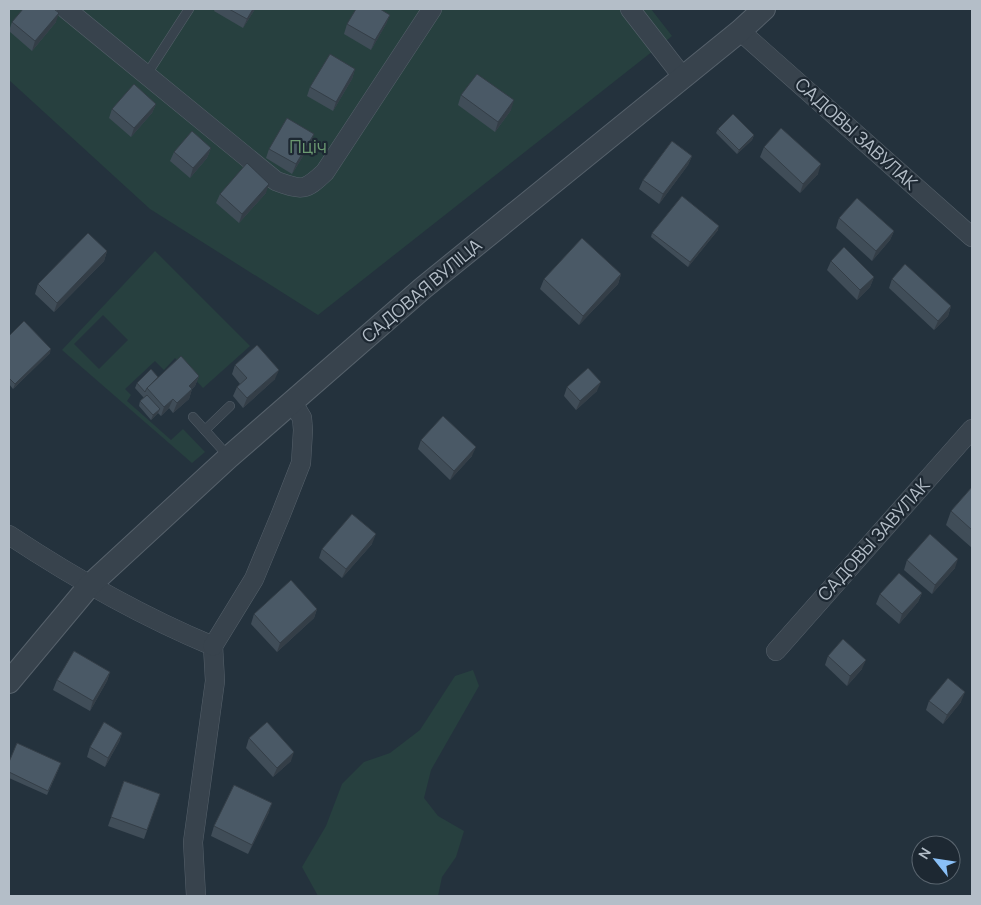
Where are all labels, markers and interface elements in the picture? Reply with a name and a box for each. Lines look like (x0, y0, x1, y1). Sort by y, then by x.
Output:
street label: САДОВЫ ЗАВУЛАК (790, 72, 923, 195)
park label: Пціч (289, 134, 327, 158)
street label: САДОВАЯ ВУЛІЦА (356, 233, 487, 348)
street label: САДОВЫ ЗАВУЛАК (812, 473, 935, 606)
north arrow (911, 835, 961, 885)
text: N (914, 844, 935, 862)

